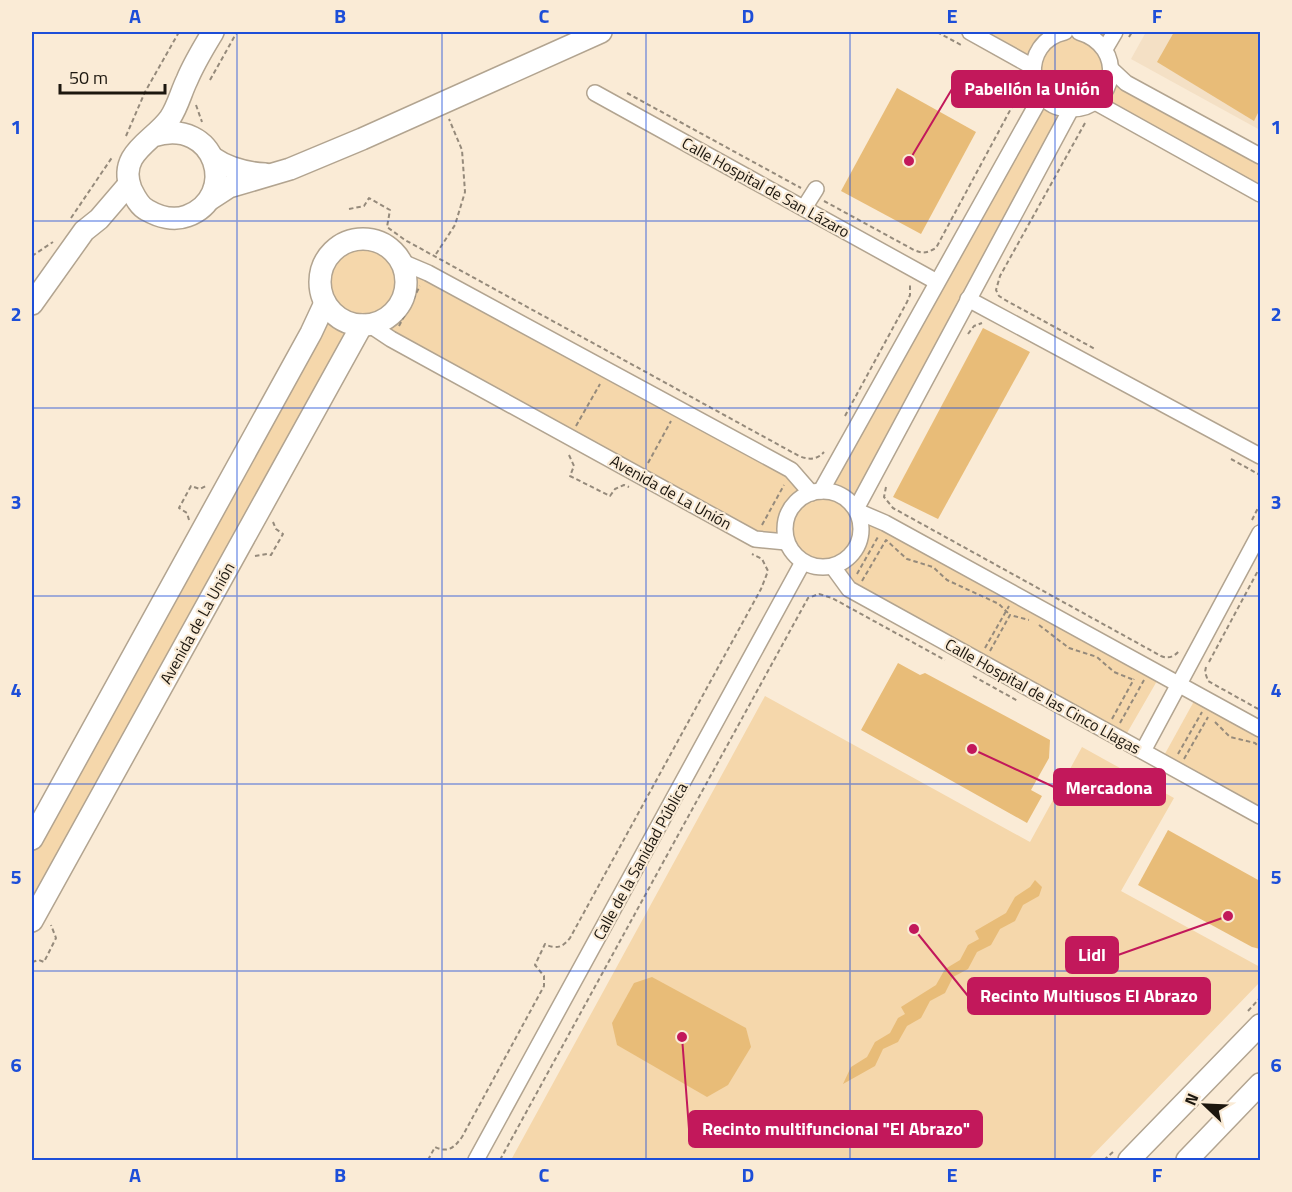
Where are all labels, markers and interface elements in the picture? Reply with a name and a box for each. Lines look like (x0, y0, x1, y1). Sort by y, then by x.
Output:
text: A (129, 0, 141, 31)
text: B (334, 0, 346, 31)
text: C (539, 0, 550, 31)
text: D (742, 0, 754, 31)
text: E (946, 0, 958, 31)
text: F (1152, 0, 1163, 31)
scale bar (60, 57, 165, 95)
text: 50 m (69, 64, 108, 91)
callout: Pabellón la Unión (952, 71, 1112, 107)
text: Pabellón la Unión (964, 75, 1100, 102)
text: 1 (10, 111, 22, 142)
text: 1 (1270, 111, 1282, 142)
street label: Calle Hospital de San Lázaro (678, 131, 854, 243)
text: 2 (10, 298, 22, 329)
text: 2 (1270, 298, 1282, 329)
street label: Avenida de La Unión (606, 449, 736, 535)
text: 3 (10, 486, 22, 517)
text: 3 (1270, 486, 1282, 517)
street label: Avenida de La Unión (154, 558, 240, 688)
street label: Calle Hospital de las Cinco Llagas (941, 632, 1145, 760)
text: 4 (10, 674, 22, 705)
text: 4 (1270, 674, 1282, 705)
callout: Mercadona (1054, 769, 1165, 805)
text: Mercadona (1065, 774, 1153, 801)
street label: Calle de la Sanidad Pública (587, 778, 693, 944)
text: 5 (10, 861, 22, 892)
text: 5 (1270, 861, 1282, 892)
callout: Lidl (1066, 937, 1118, 973)
text: Lidl (1078, 941, 1106, 968)
callout: Recinto Multiusos El Abrazo (968, 978, 1210, 1014)
text: Recinto Multiusos El Abrazo (980, 982, 1198, 1009)
text: 6 (10, 1049, 22, 1080)
text: 6 (1270, 1049, 1282, 1080)
north arrow (1175, 1075, 1235, 1135)
text: N (1178, 1089, 1204, 1109)
callout: Recinto multifuncional "El Abrazo" (689, 1111, 982, 1147)
text: Recinto multifuncional "El Abrazo" (702, 1115, 970, 1142)
text: A (129, 1159, 141, 1190)
text: B (334, 1159, 346, 1190)
text: C (539, 1159, 550, 1190)
text: D (742, 1159, 754, 1190)
text: E (946, 1159, 958, 1190)
text: F (1152, 1159, 1163, 1190)

